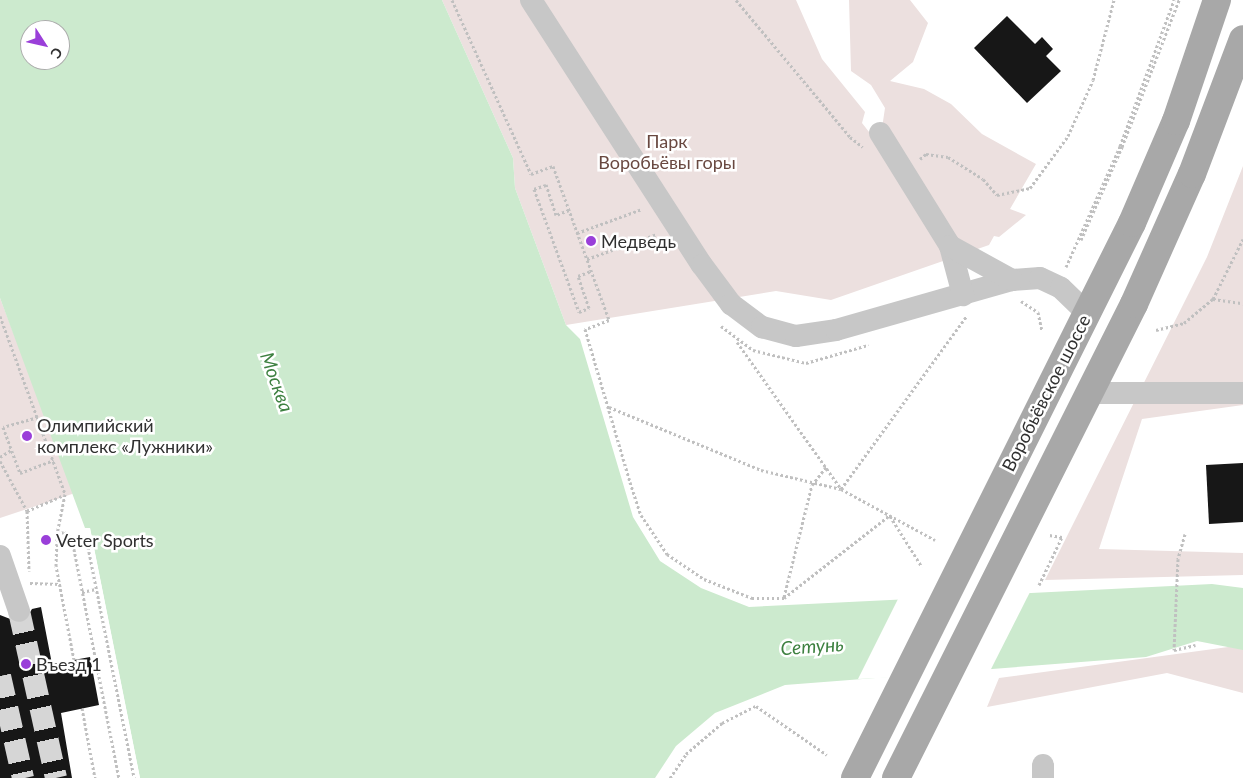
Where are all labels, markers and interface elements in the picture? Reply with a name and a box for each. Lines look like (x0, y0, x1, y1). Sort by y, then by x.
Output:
north arrow (20, 20, 70, 70)
text: С (47, 45, 67, 62)
park label: Парк Воробьёвы горы (598, 131, 736, 173)
place label: Медведь (601, 230, 676, 252)
marker: Медведь (585, 235, 597, 247)
street label: Воробьёвское шоссе (997, 311, 1095, 475)
water label: Москва (256, 349, 298, 415)
place label: Олимпийский комплекс «Лужники» (37, 415, 213, 458)
marker: Олимпийский комплекс «Лужники» (21, 430, 33, 442)
place label: Veter Sports (56, 529, 154, 551)
marker: Veter Sports (40, 534, 52, 546)
water label: Сетунь (780, 632, 844, 660)
place label: Въезд 1 (36, 653, 102, 675)
marker: Въезд 1 (20, 658, 32, 670)

